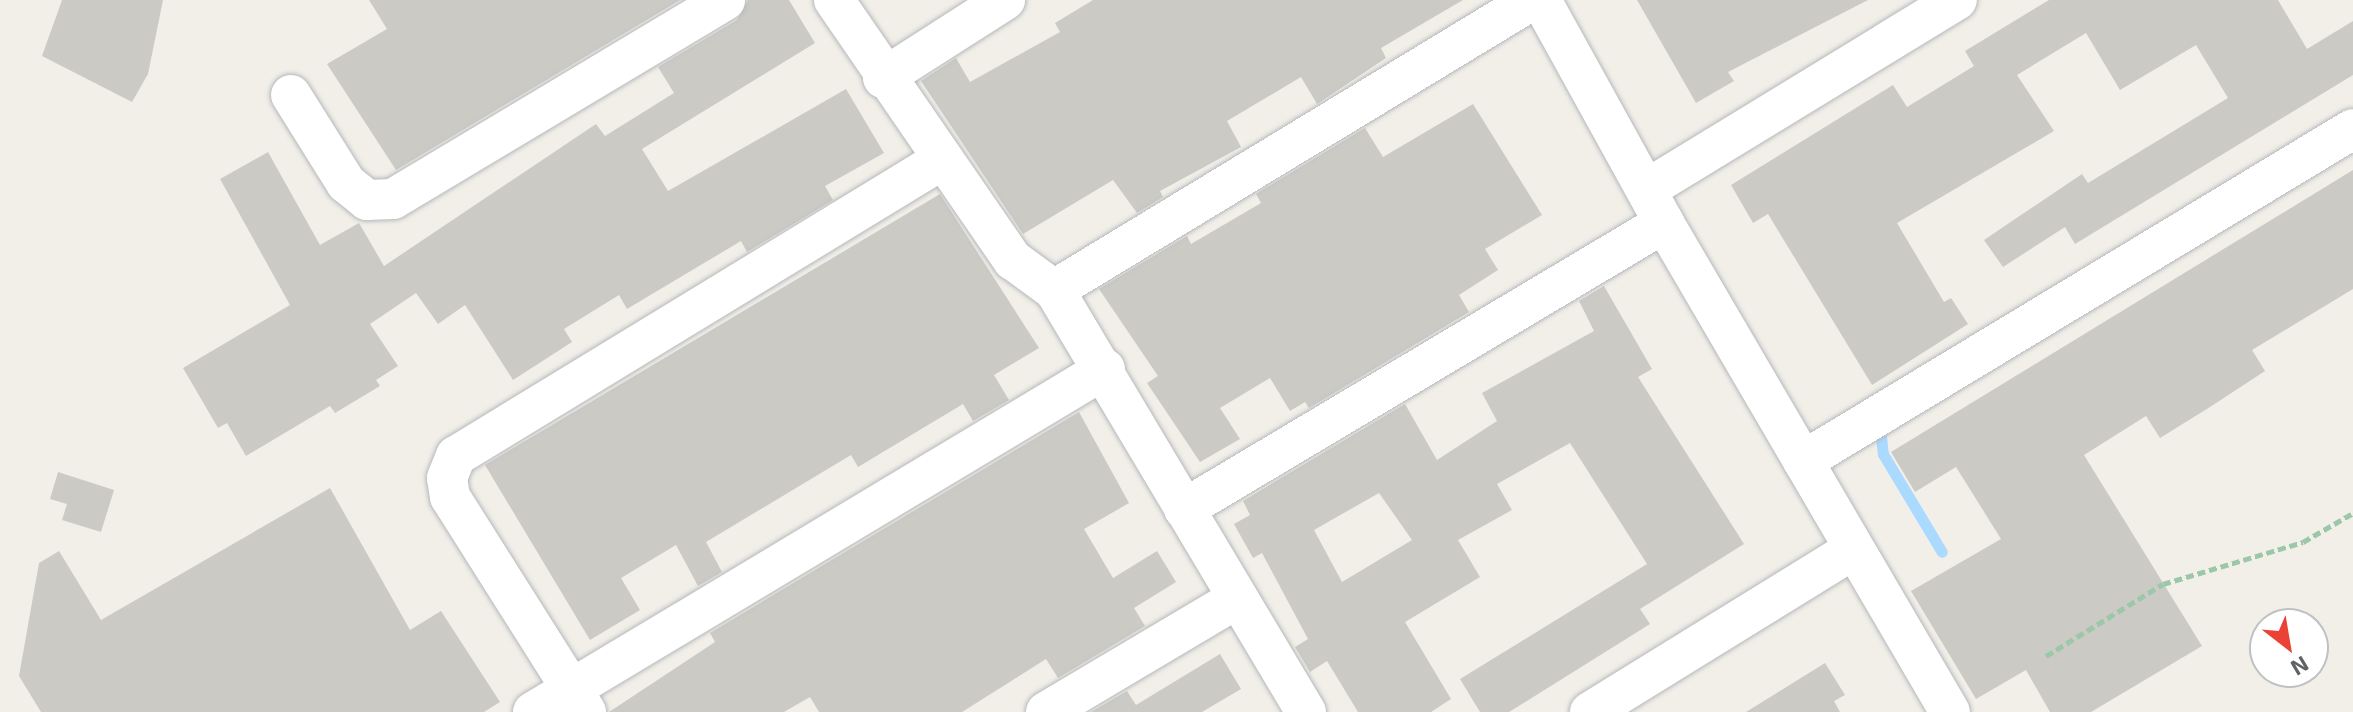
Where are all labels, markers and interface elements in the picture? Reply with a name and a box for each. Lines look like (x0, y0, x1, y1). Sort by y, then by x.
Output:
north arrow (2249, 608, 2329, 688)
text: N (2287, 652, 2314, 682)

